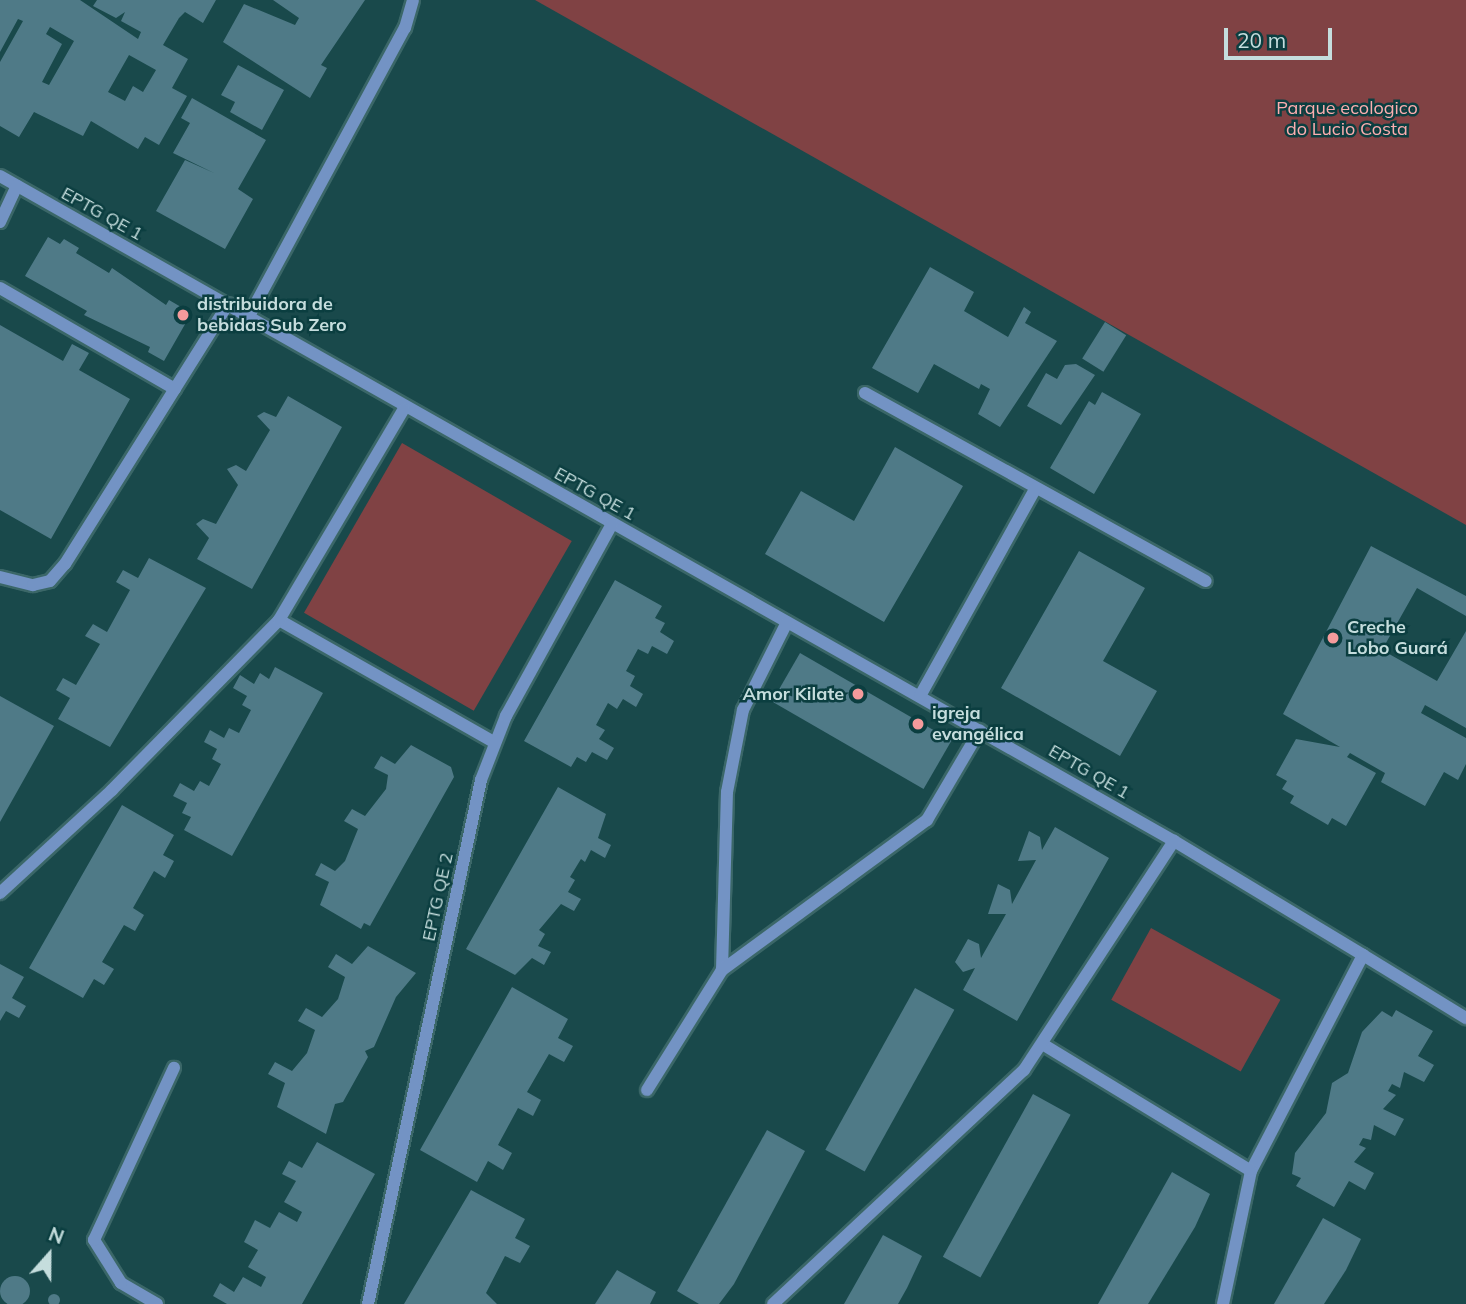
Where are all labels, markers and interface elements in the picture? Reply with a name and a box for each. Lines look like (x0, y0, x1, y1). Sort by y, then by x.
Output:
scale bar (1228, 14, 1336, 58)
text: 20 m (1237, 27, 1286, 53)
park label: Parque ecologico do Lucio Costa (1276, 98, 1418, 140)
street label: EPTG QE 1 (57, 183, 147, 245)
place label: distribuidora de bebidas Sub Zero (197, 294, 347, 336)
marker: distribuidora de bebidas Sub Zero (175, 307, 191, 323)
street label: EPTG QE 1 (550, 463, 640, 525)
place label: Creche Lobo Guará (1347, 617, 1448, 660)
marker: Creche Lobo Guará (1325, 630, 1341, 646)
place label: Amor Kilate (743, 683, 844, 705)
marker: Amor Kilate (850, 686, 866, 702)
place label: igreja evangélica (932, 703, 1024, 746)
marker: igreja evangélica (910, 716, 926, 732)
street label: EPTG QE 1 (1045, 740, 1133, 804)
street label: EPTG QE 2 (418, 851, 458, 943)
north arrow (14, 1220, 84, 1290)
text: N (46, 1222, 68, 1249)

